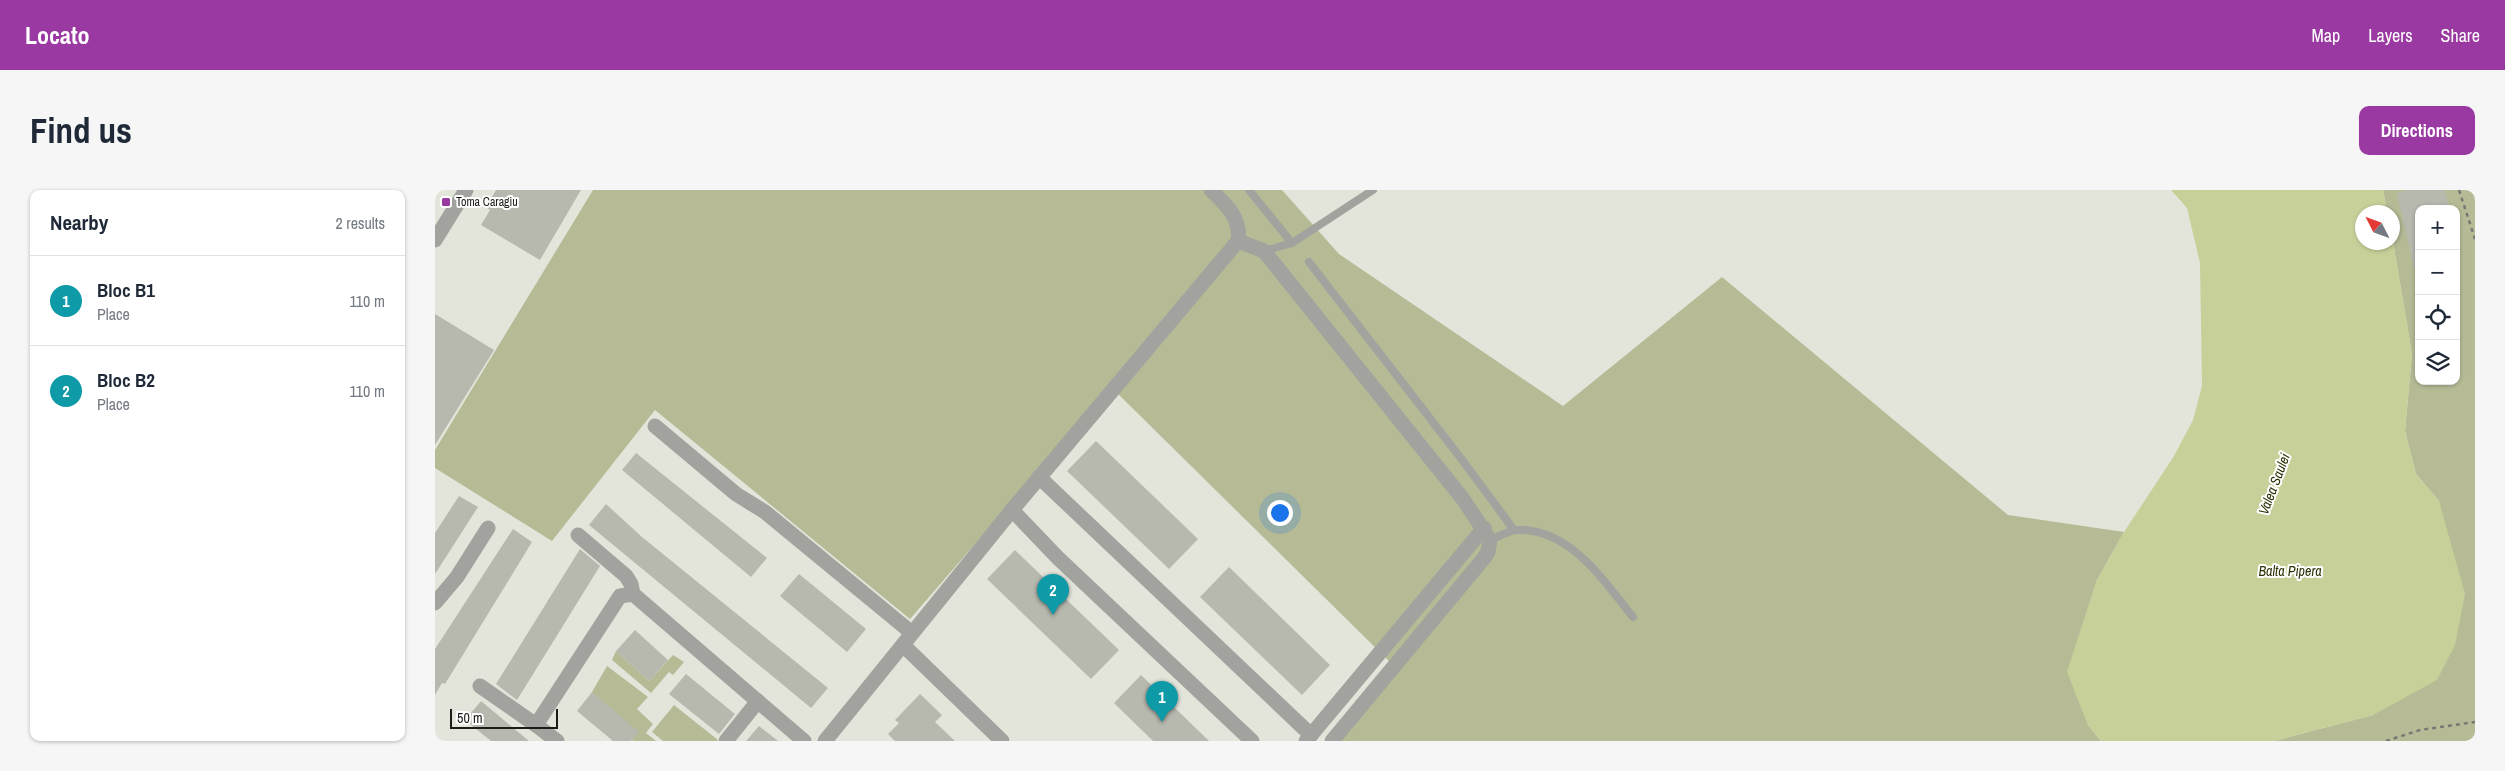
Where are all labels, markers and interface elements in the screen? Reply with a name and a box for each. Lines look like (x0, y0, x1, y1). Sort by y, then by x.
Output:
text: Locato (25, 19, 90, 51)
text: Map (2312, 23, 2340, 48)
text: Layers (2368, 23, 2413, 48)
text: Share (2441, 23, 2480, 48)
button: Directions (2359, 106, 2475, 155)
text: Find us (30, 107, 132, 154)
place label: Toma Caragiu (456, 194, 518, 210)
marker: Toma Caragiu (440, 196, 452, 208)
north arrow (2355, 205, 2400, 250)
map controls (2415, 205, 2460, 385)
button: + (2415, 205, 2460, 250)
text: Nearby (50, 208, 108, 237)
text: 2 results (335, 212, 385, 234)
button: − (2415, 250, 2460, 295)
text: Bloc B1 (97, 277, 155, 303)
text: 1 (62, 290, 70, 312)
text: 110 m (349, 290, 385, 312)
button: locate (2415, 295, 2460, 340)
text: Place (97, 303, 130, 325)
button: layers (2415, 340, 2460, 385)
text: Bloc B2 (97, 367, 155, 393)
text: 2 (62, 380, 70, 402)
text: 110 m (349, 380, 385, 402)
text: Place (97, 393, 130, 415)
water label: Valea Saulei (2254, 450, 2294, 517)
your location (1267, 500, 1293, 526)
water label: Balta Pipera (2258, 562, 2322, 580)
pin: 2 (1037, 574, 1069, 615)
pin: 1 (1146, 681, 1178, 722)
scale bar (450, 706, 557, 729)
text: 50 m (457, 709, 483, 727)

